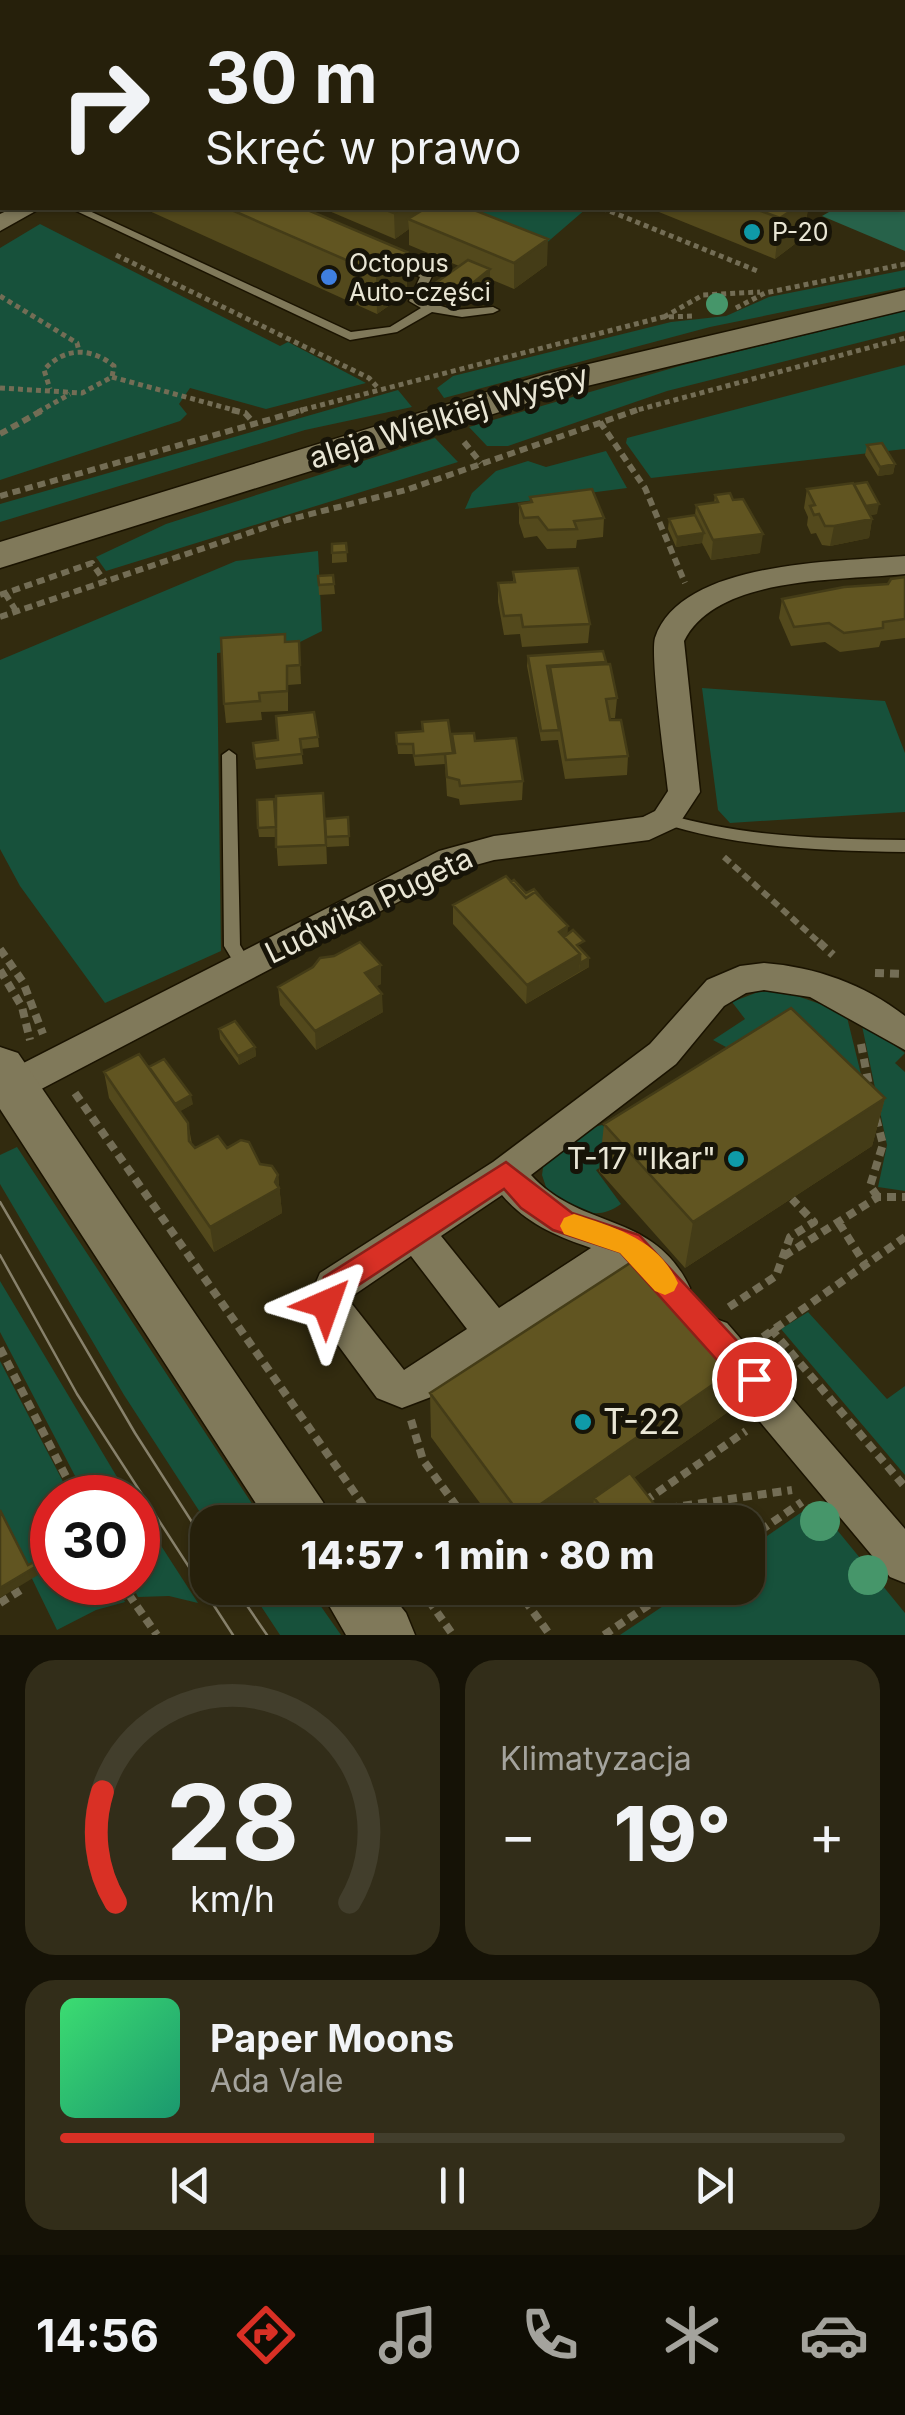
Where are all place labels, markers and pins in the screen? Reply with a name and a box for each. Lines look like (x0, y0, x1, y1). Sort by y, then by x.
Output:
place label: P-20 (772, 217, 829, 247)
marker: P-20 (741, 221, 763, 243)
place label: Octopus Auto-części (349, 248, 491, 307)
marker: Octopus Auto-części (318, 266, 340, 288)
place label: T-17 "Ikar" (567, 1140, 716, 1176)
marker: T-17 "Ikar" (725, 1148, 747, 1170)
pin (712, 1337, 797, 1422)
place label: T-22 (603, 1400, 681, 1442)
marker: T-22 (572, 1411, 594, 1433)

